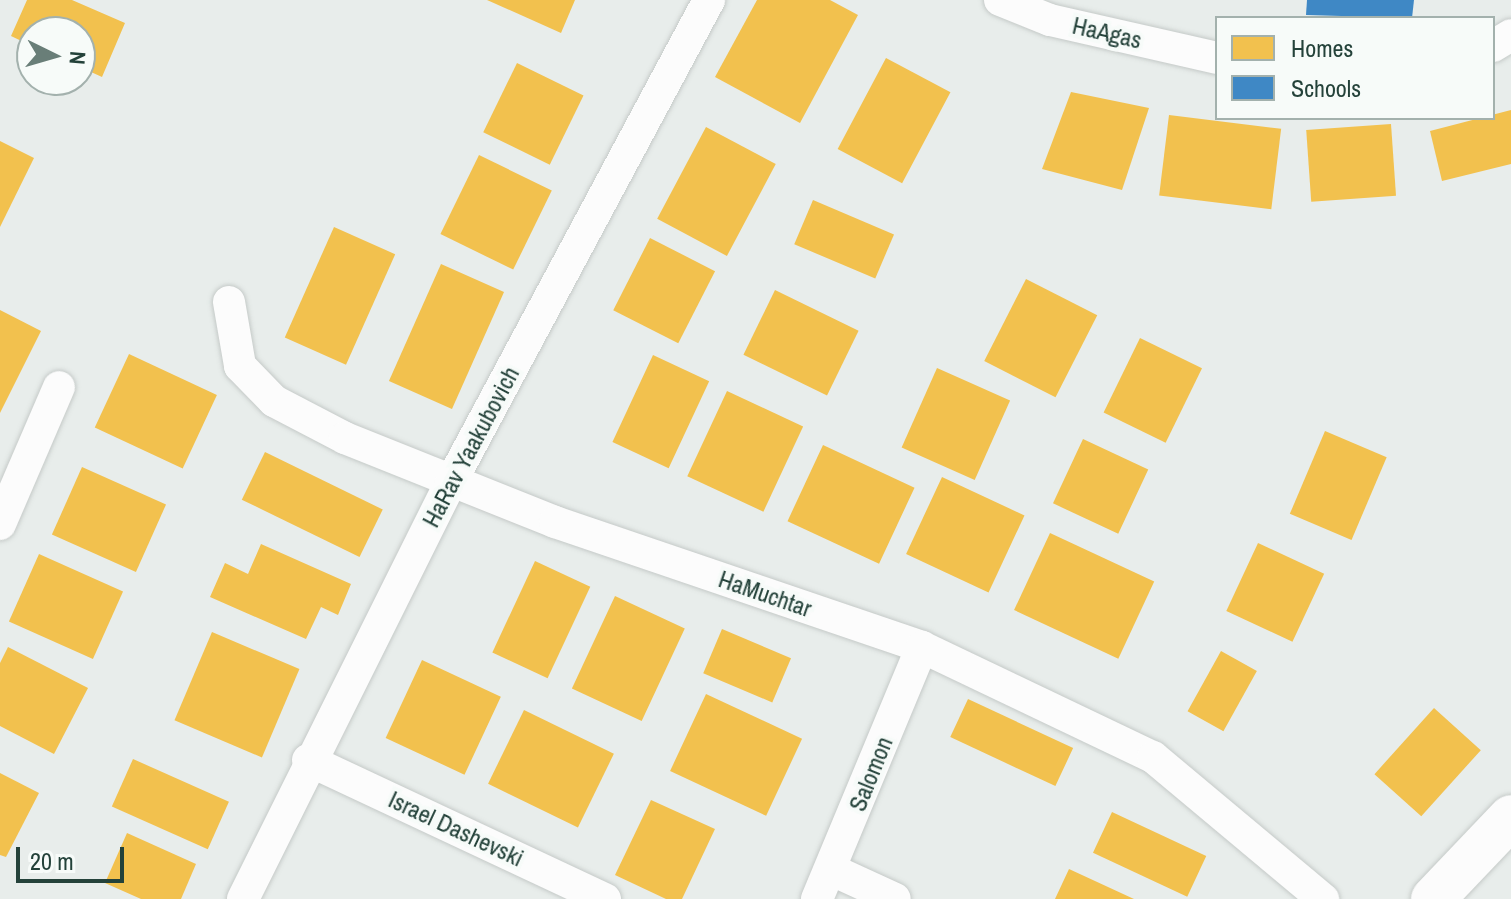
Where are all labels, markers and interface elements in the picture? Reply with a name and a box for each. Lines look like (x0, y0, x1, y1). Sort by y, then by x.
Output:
street label: HaAgas (1070, 11, 1144, 55)
north arrow (16, 16, 96, 96)
legend (1215, 16, 1495, 120)
text: Homes (1291, 32, 1353, 64)
text: N (62, 50, 93, 66)
text: Schools (1291, 72, 1361, 104)
street label: HaRav Yaakubovich (417, 362, 525, 532)
street label: HaMuchtar (715, 565, 815, 623)
street label: Salomon (843, 733, 899, 815)
street label: Israel Dashevski (384, 785, 528, 873)
scale bar (20, 831, 128, 881)
text: 20 m (30, 845, 74, 877)

